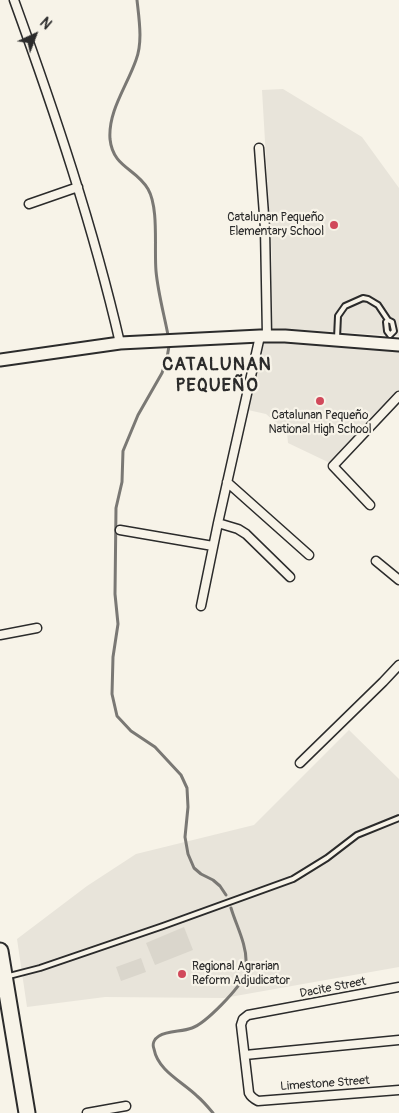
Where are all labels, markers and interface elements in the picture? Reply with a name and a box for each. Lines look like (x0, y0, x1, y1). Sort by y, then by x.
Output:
north arrow (10, 10, 60, 60)
text: N (36, 14, 55, 33)
place label: Catalunan Pequeño Elementary School (227, 211, 324, 239)
marker: Catalunan Pequeño Elementary School (328, 219, 340, 231)
district label: CATALUNAN PEQUEÑO (161, 354, 273, 396)
marker: Catalunan Pequeño National High School (314, 395, 326, 407)
place label: Catalunan Pequeño National High School (268, 409, 372, 437)
place label: Regional Agrarian Reform Adjudicator (192, 960, 290, 988)
marker: Regional Agrarian Reform Adjudicator (176, 968, 188, 980)
street label: Dacite Street (299, 975, 367, 1001)
street label: Limestone Street (280, 1074, 370, 1094)

